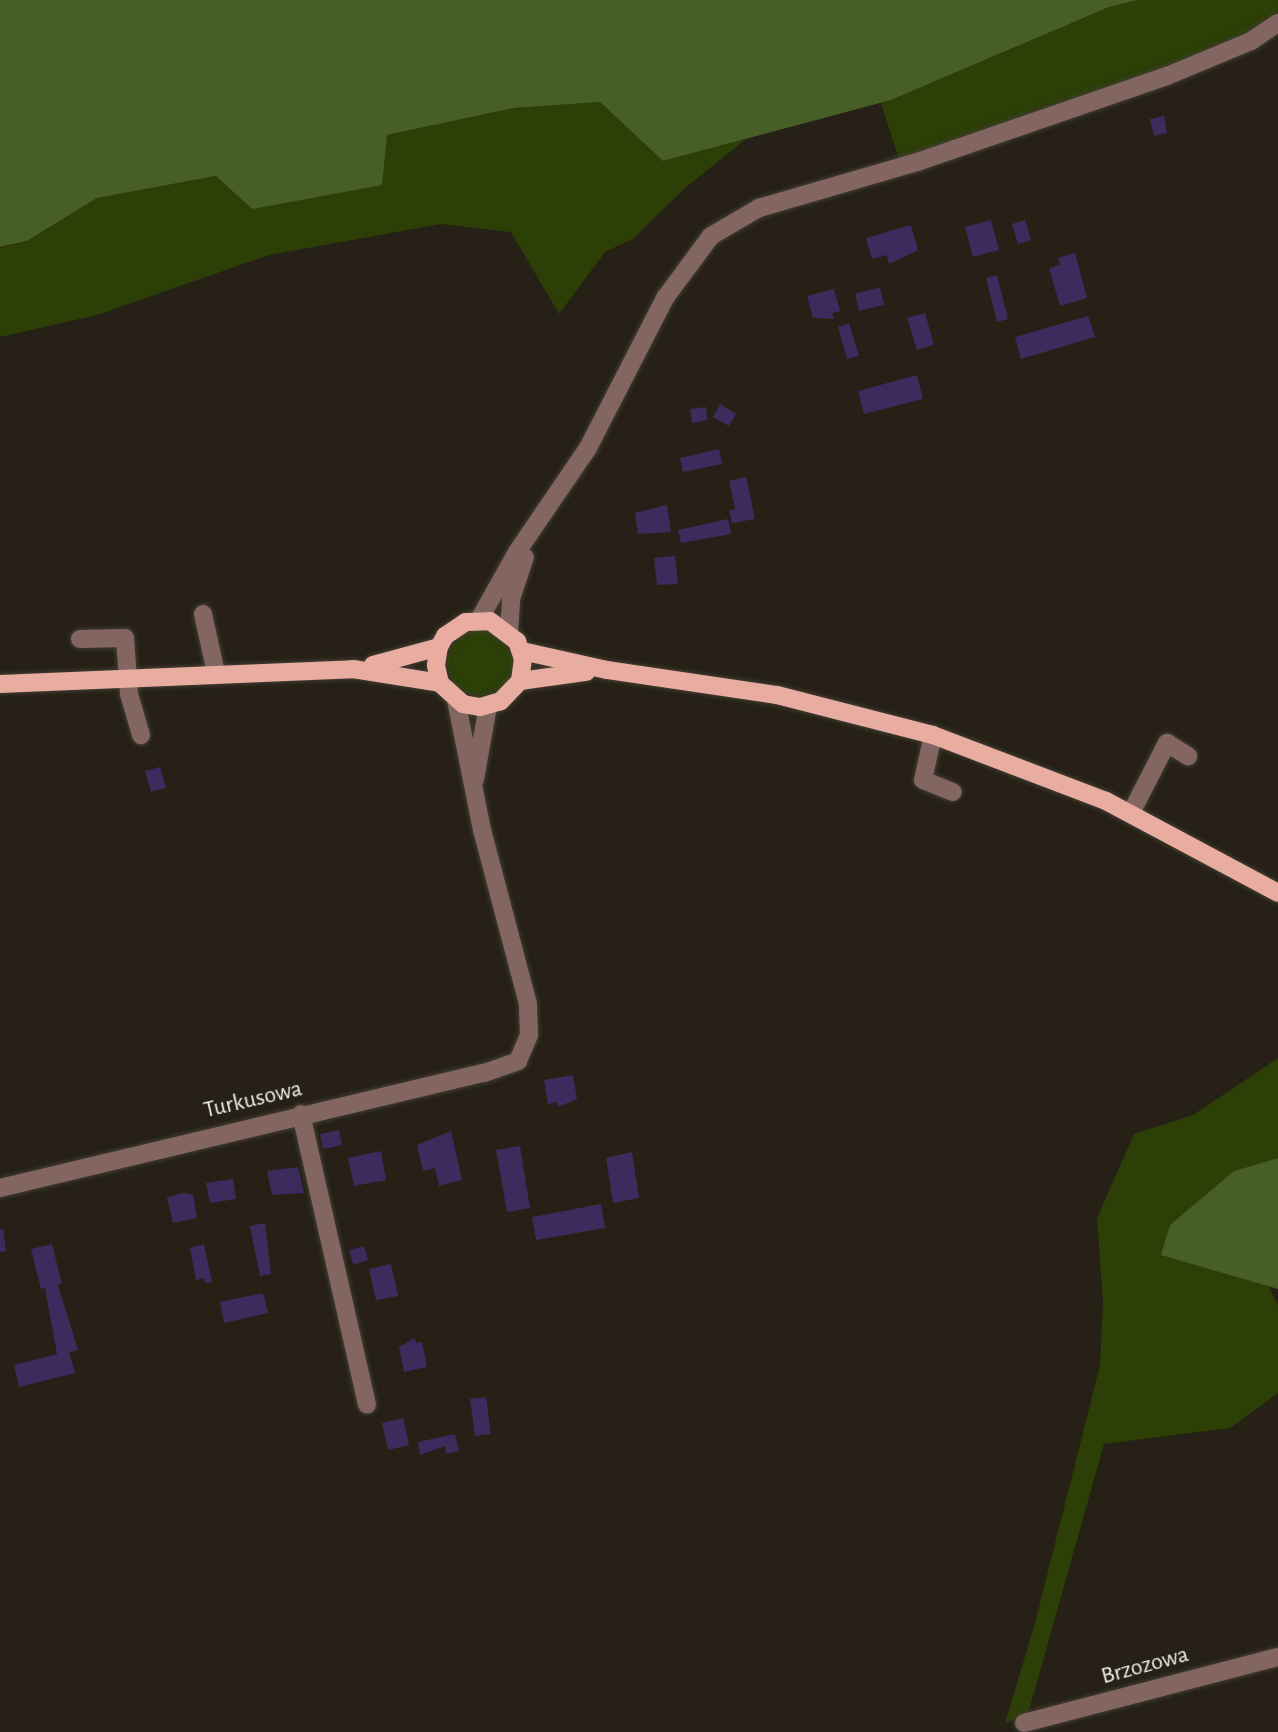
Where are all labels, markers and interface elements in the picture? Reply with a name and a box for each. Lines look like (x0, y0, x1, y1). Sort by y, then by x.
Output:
street label: Turkusowa (201, 1075, 305, 1125)
street label: Brzozowa (1098, 1641, 1192, 1691)

